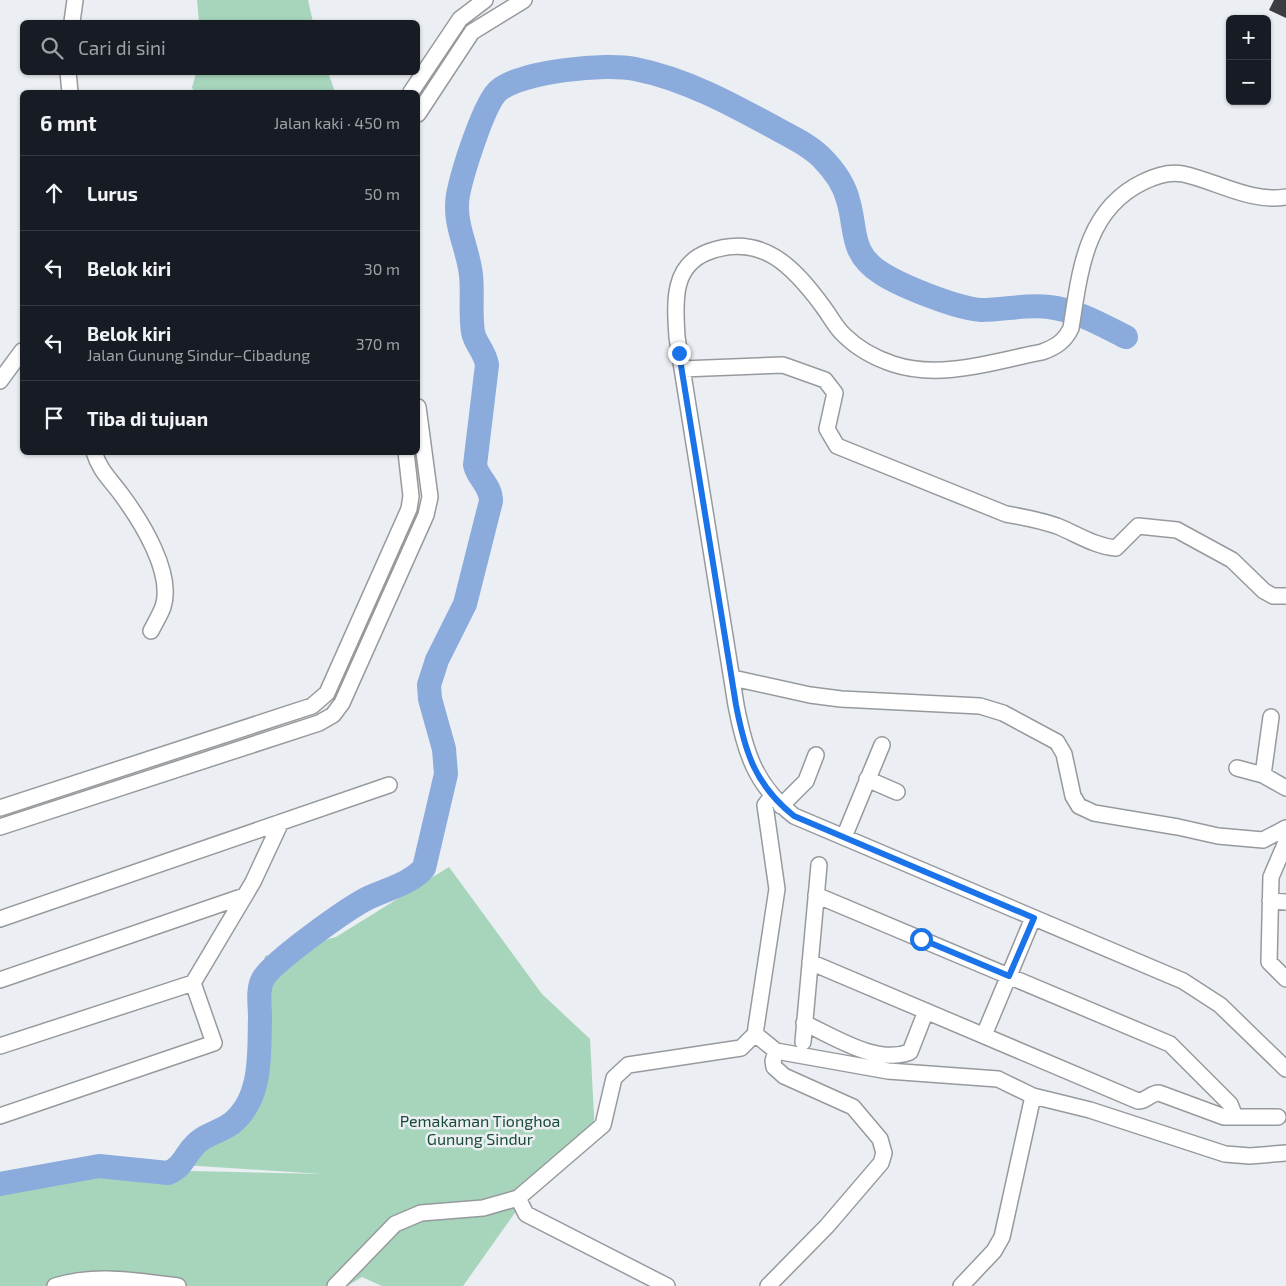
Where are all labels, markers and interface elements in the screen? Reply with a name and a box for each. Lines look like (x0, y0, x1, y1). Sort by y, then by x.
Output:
map controls (1226, 15, 1271, 105)
button: + (1226, 15, 1271, 60)
search box (20, 20, 420, 75)
icon: search (38, 34, 66, 62)
text: Cari di sini (78, 36, 166, 59)
button: − (1226, 60, 1271, 105)
text: 6 mnt (40, 110, 97, 135)
text: Jalan kaki · 450 m (274, 113, 400, 132)
icon: ahead (40, 179, 68, 207)
text: Lurus (87, 182, 138, 205)
text: 50 m (364, 184, 400, 203)
icon: left (40, 254, 68, 282)
text: Belok kiri (87, 257, 171, 280)
text: 30 m (364, 259, 400, 278)
text: Belok kiri (87, 322, 171, 345)
icon: left (40, 329, 68, 357)
text: 370 m (356, 334, 400, 353)
route end (668, 342, 691, 365)
text: Jalan Gunung Sindur–Cibadung (87, 345, 310, 364)
icon: arrive (40, 404, 68, 432)
text: Tiba di tujuan (87, 407, 208, 430)
route start (910, 928, 933, 951)
park label: Pemakaman Tionghoa Gunung Sindur (400, 1111, 560, 1148)

